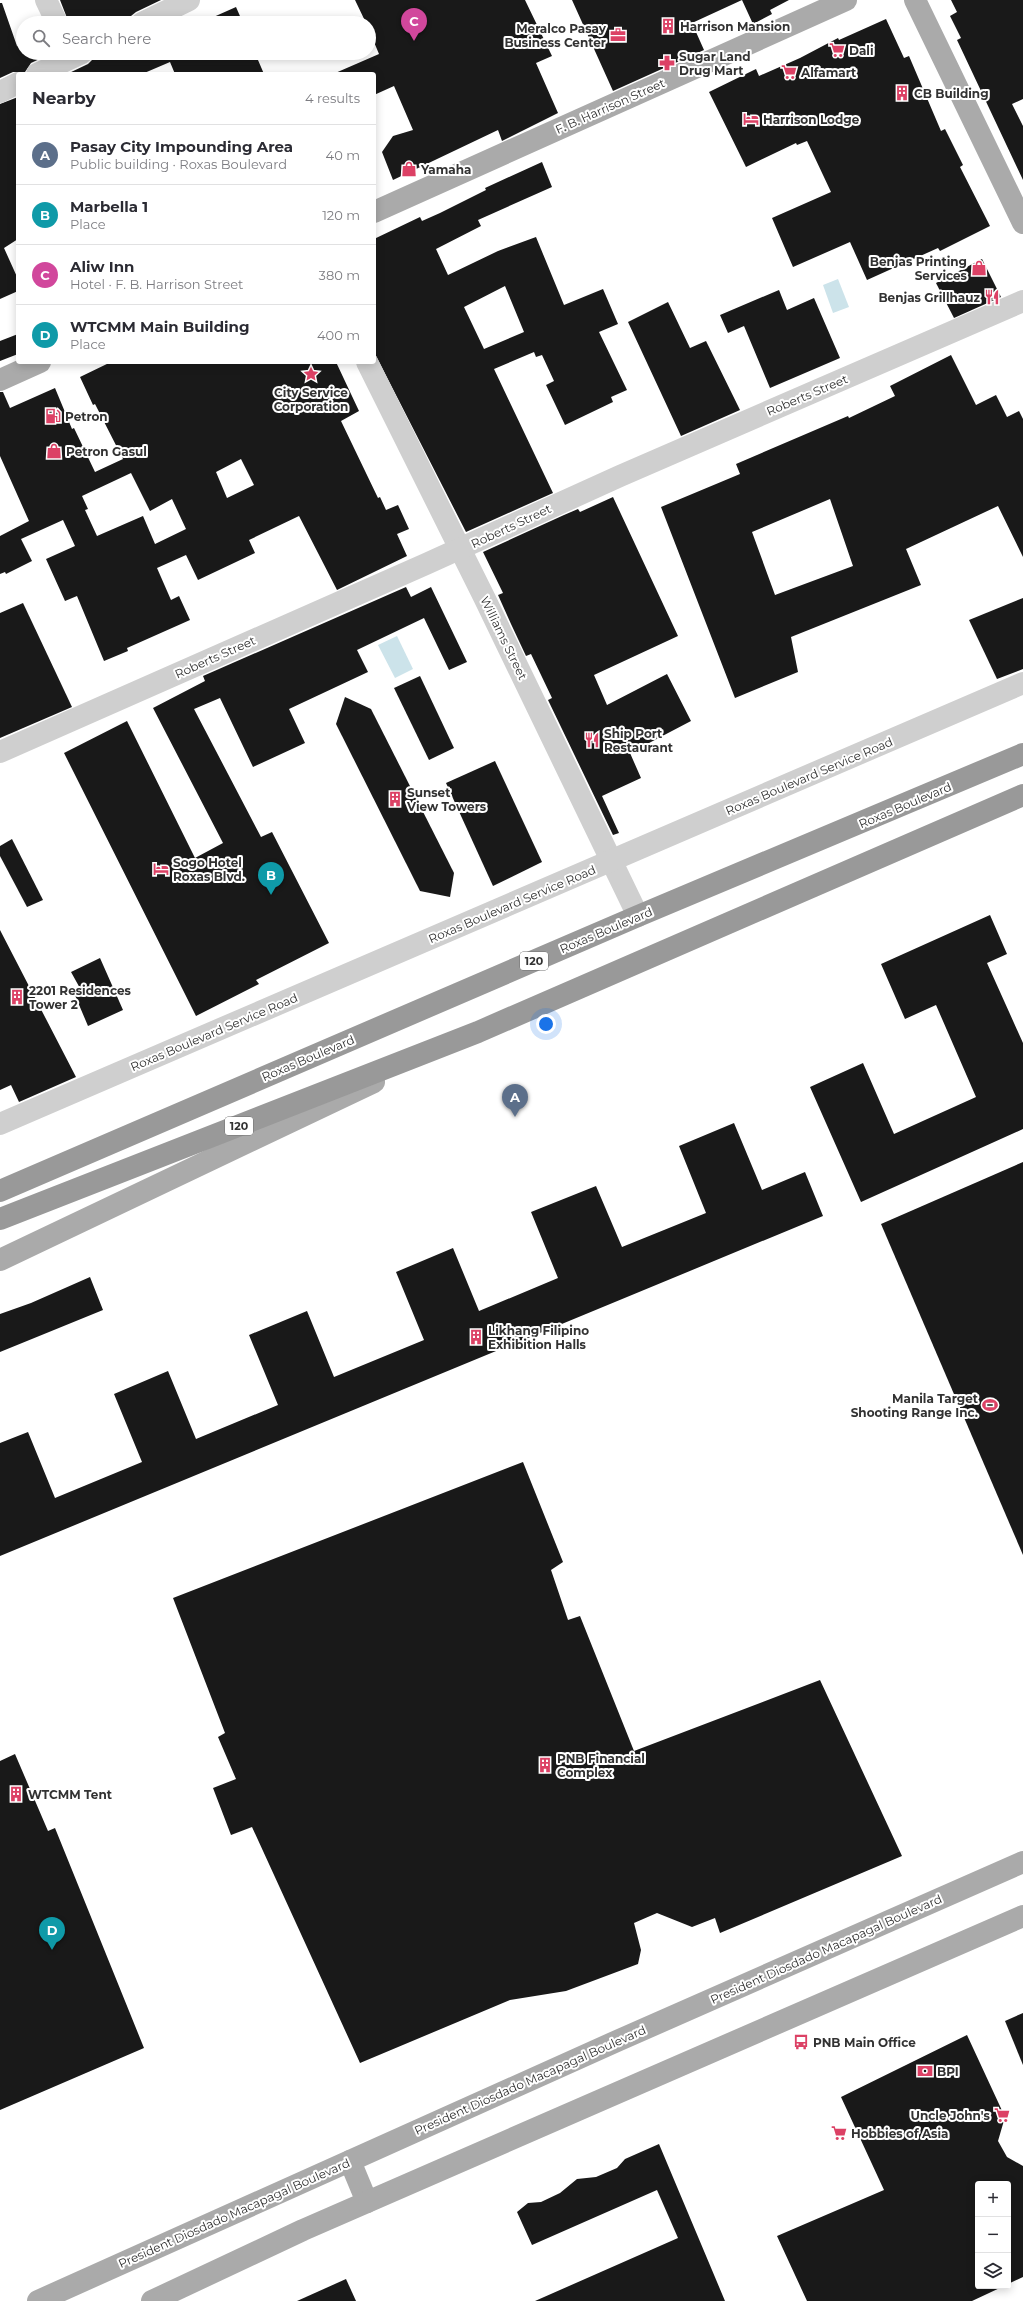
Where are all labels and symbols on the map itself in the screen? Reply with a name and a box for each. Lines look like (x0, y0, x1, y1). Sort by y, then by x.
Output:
pin: C (401, 8, 427, 41)
building icon: Harrison Mansion (659, 17, 677, 35)
place label: Harrison Mansion (680, 19, 790, 34)
place label: Meralco Pasay Business Center (504, 21, 607, 50)
office icon: Meralco Pasay Business Center (609, 26, 627, 44)
supermarket icon: Dali (828, 41, 846, 59)
place label: Dali (849, 43, 874, 58)
place label: Sugar Land Drug Mart (679, 49, 751, 78)
pharmacy icon: Sugar Land Drug Mart (658, 54, 676, 72)
supermarket icon: Alfamart (780, 63, 798, 81)
place label: Alfamart (800, 65, 857, 80)
street label: F. B. Harrison Street (553, 75, 667, 137)
building icon: CB Building (893, 84, 911, 102)
place label: CB Building (914, 86, 989, 101)
hotel icon: Harrison Lodge (742, 110, 760, 128)
place label: Harrison Lodge (763, 112, 860, 127)
shop icon: Yamaha (400, 160, 418, 178)
place label: Yamaha (420, 162, 471, 177)
place label: Benjas Printing Services (870, 254, 968, 283)
shop icon: Benjas Printing Services (970, 259, 988, 277)
restaurant icon: Benjas Grillhauz (983, 288, 1001, 306)
place label: Benjas Grillhauz (878, 290, 980, 305)
place icon: City Service Corporation (302, 365, 320, 383)
street label: Roberts Street (764, 371, 850, 419)
place label: City Service Corporation (274, 385, 348, 414)
fuel station icon: Petron (44, 407, 62, 425)
place label: Petron (65, 409, 108, 424)
shop icon: Petron Gasul (45, 442, 63, 460)
place label: Petron Gasul (66, 444, 147, 459)
street label: Roberts Street (469, 501, 554, 551)
street label: Williams Street (477, 594, 531, 682)
street label: Roberts Street (172, 632, 258, 681)
place label: Ship Port Restaurant (604, 726, 674, 755)
restaurant icon: Ship Port Restaurant (583, 731, 601, 749)
street label: Roxas Boulevard Service Road (723, 734, 895, 818)
street label: Roxas Boulevard (856, 779, 954, 831)
place label: Sunset View Towers (406, 785, 487, 814)
building icon: Sunset View Towers (386, 790, 404, 808)
place label: Sogo Hotel Roxas Blvd. (173, 855, 245, 884)
hotel icon: Sogo Hotel Roxas Blvd. (152, 860, 170, 878)
pin: B (258, 862, 284, 895)
street label: Roxas Boulevard Service Road (426, 862, 598, 946)
street label: Roxas Boulevard (557, 904, 655, 956)
road number: 120 (520, 952, 548, 970)
place label: 2201 Residences Tower 2 (29, 983, 132, 1012)
building icon: 2201 Residences Tower 2 (8, 988, 26, 1006)
street label: Roxas Boulevard Service Road (128, 990, 300, 1074)
your location (536, 1014, 556, 1034)
street label: Roxas Boulevard (259, 1032, 357, 1084)
pin: A (502, 1084, 528, 1117)
road number: 120 (225, 1117, 253, 1135)
place label: Likhang Filipino Exhibition Halls (488, 1323, 589, 1352)
building icon: Likhang Filipino Exhibition Halls (467, 1328, 485, 1346)
place label: Manila Target Shooting Range Inc. (851, 1391, 979, 1420)
sports icon: Manila Target Shooting Range Inc. (981, 1396, 999, 1414)
place label: PNB Financial Complex (557, 1751, 645, 1780)
building icon: PNB Financial Complex (536, 1756, 554, 1774)
building icon: WTCMM Tent (7, 1785, 25, 1803)
place label: WTCMM Tent (28, 1787, 113, 1802)
street label: President Diosdado Macapagal Boulevard (708, 1891, 944, 2007)
pin: D (39, 1917, 65, 1950)
street label: President Diosdado Macapagal Boulevard (412, 2022, 648, 2138)
bus stop icon: PNB Main Office (792, 2033, 810, 2051)
place label: PNB Main Office (813, 2035, 916, 2050)
bank icon: BPI (916, 2062, 934, 2080)
place label: BPI (937, 2064, 959, 2079)
supermarket icon: Uncle John's (993, 2106, 1011, 2124)
place label: Uncle John's (911, 2108, 991, 2123)
supermarket icon: Hobbies of Asia (830, 2124, 848, 2142)
place label: Hobbies of Asia (851, 2126, 949, 2141)
street label: President Diosdado Macapagal Boulevard (116, 2155, 352, 2271)

